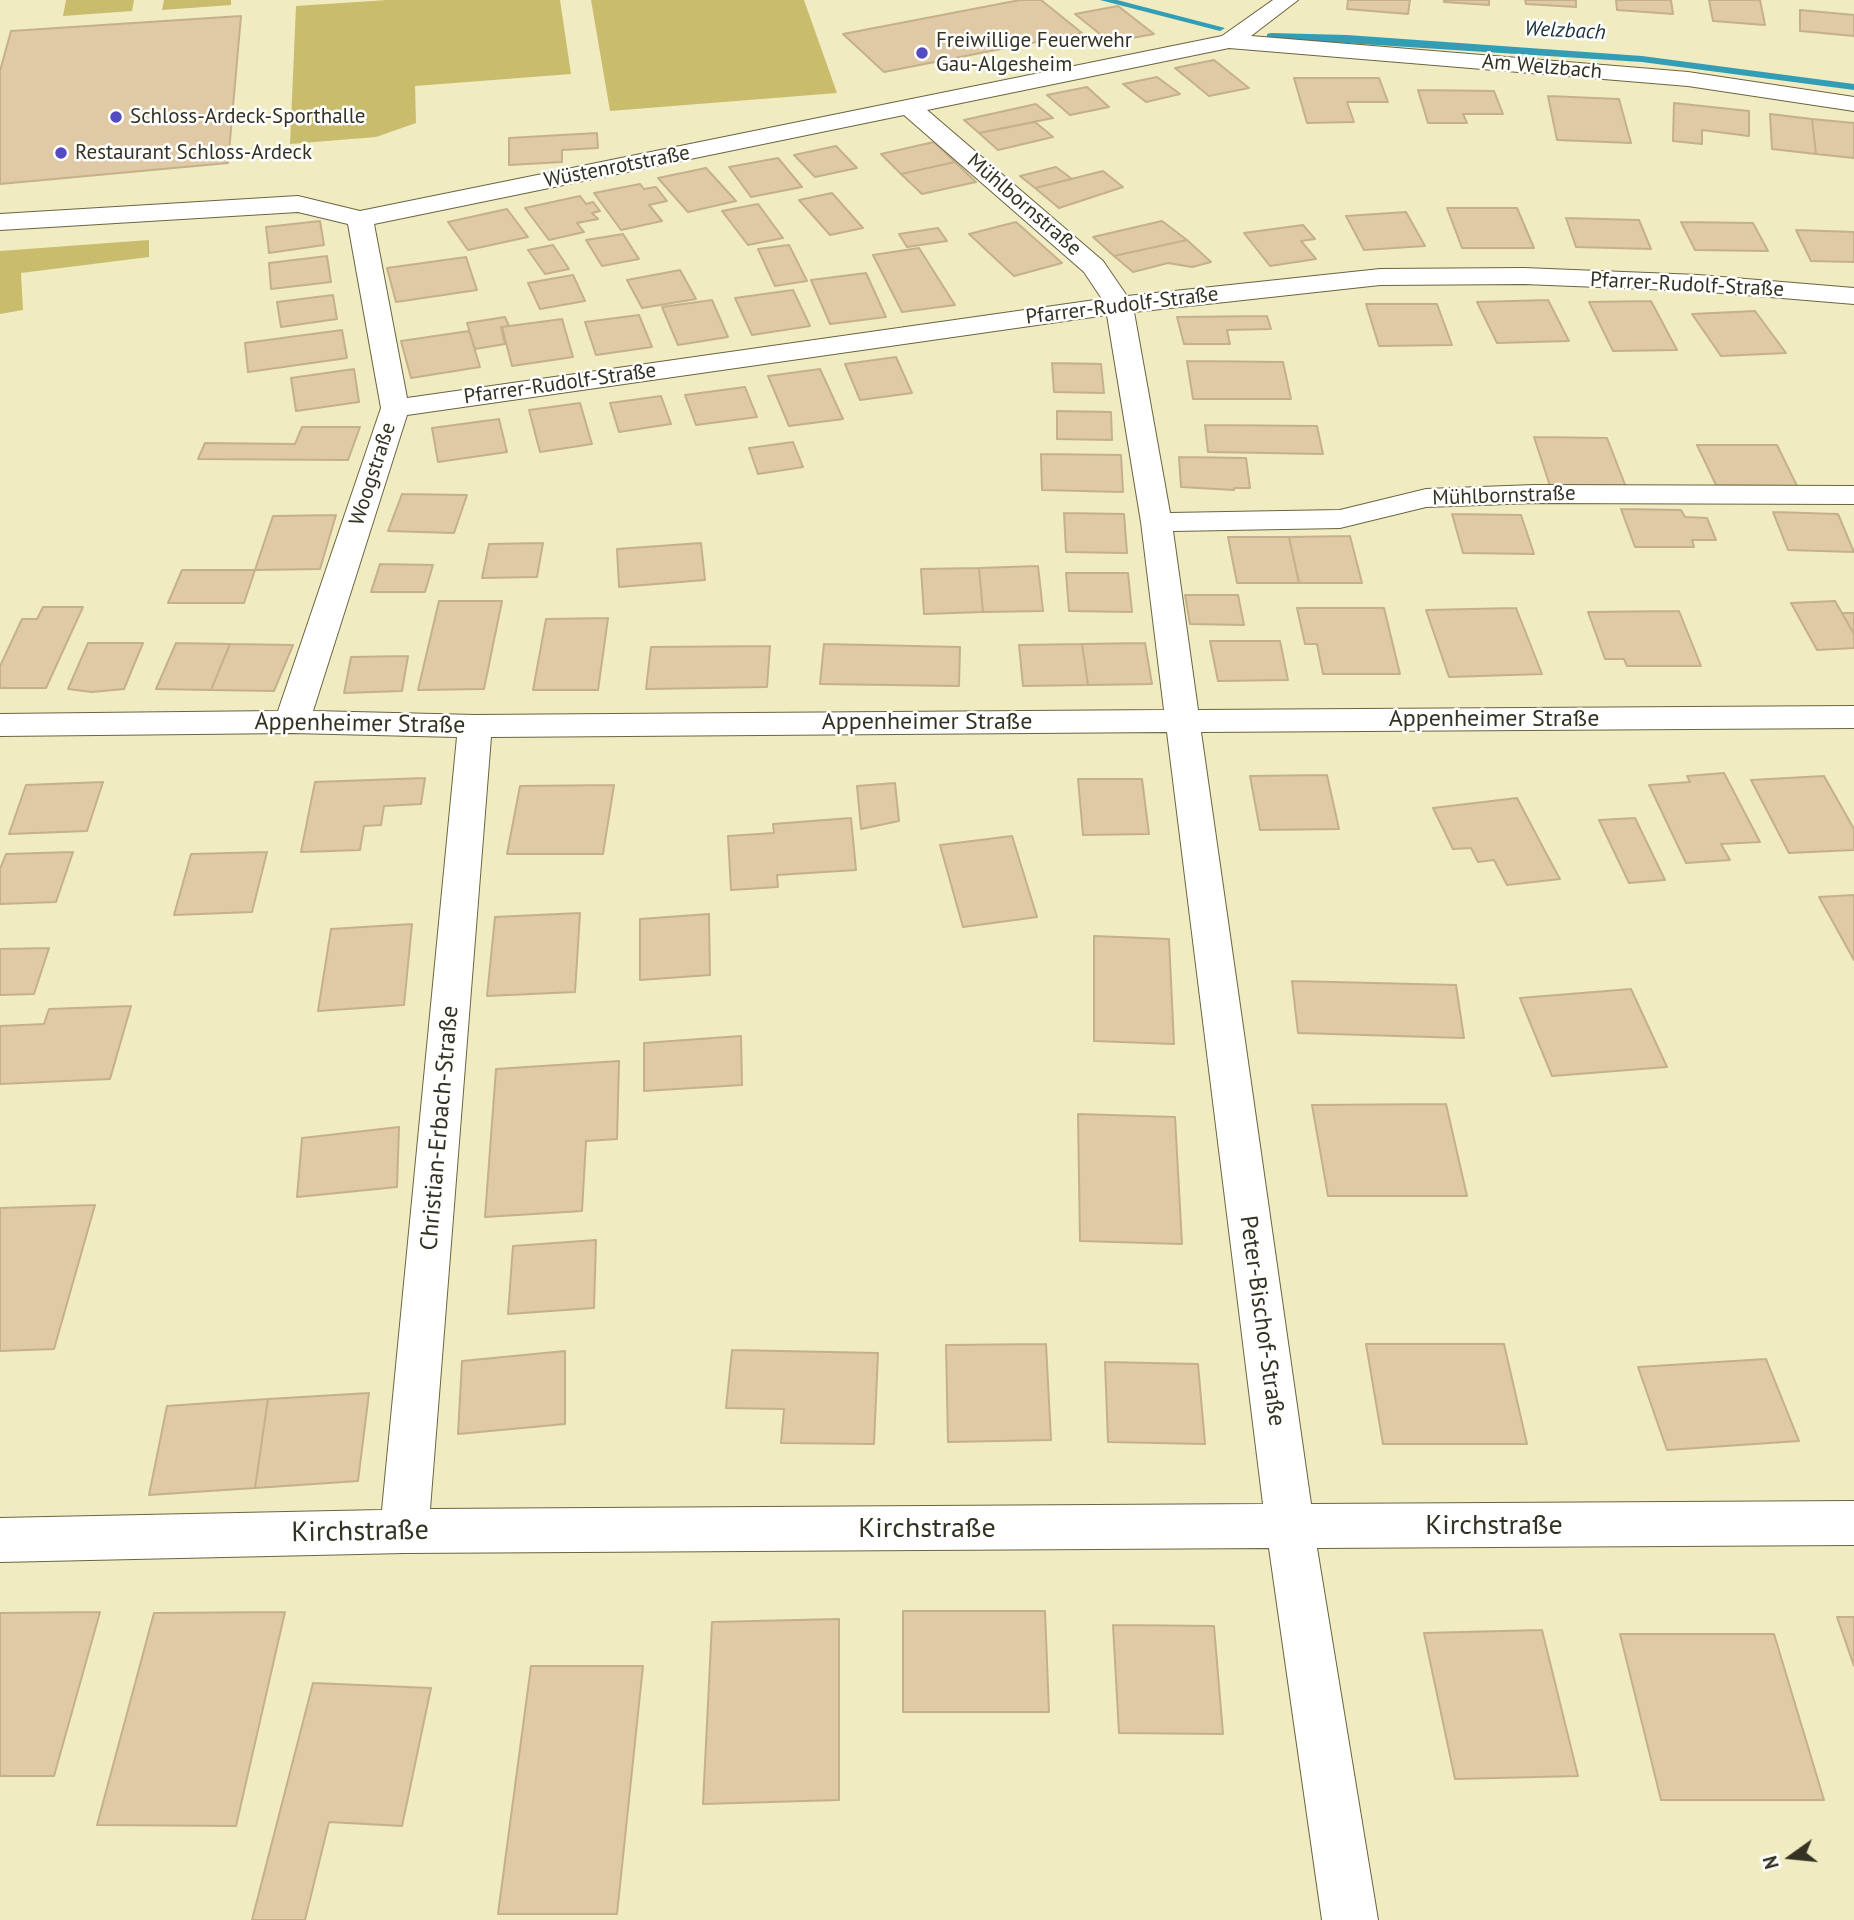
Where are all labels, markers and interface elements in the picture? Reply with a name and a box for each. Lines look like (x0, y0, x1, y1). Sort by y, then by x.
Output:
water label: Welzbach (1524, 16, 1606, 46)
place label: Freiwillige Feuerwehr Gau-Algesheim (936, 28, 1132, 78)
marker: Freiwillige Feuerwehr Gau-Algesheim (914, 45, 930, 61)
street label: Am Welzbach (1481, 49, 1603, 85)
place label: Schloss-Ardeck-Sporthalle (130, 104, 366, 130)
marker: Schloss-Ardeck-Sporthalle (108, 109, 124, 125)
place label: Restaurant Schloss-Ardeck (75, 140, 312, 166)
street label: Wüstenrotstraße (542, 141, 692, 193)
marker: Restaurant Schloss-Ardeck (53, 145, 69, 161)
street label: Mühlbornstraße (962, 148, 1086, 262)
street label: Pfarrer-Rudolf-Straße (1589, 267, 1785, 303)
street label: Pfarrer-Rudolf-Straße (1024, 282, 1220, 330)
street label: Pfarrer-Rudolf-Straße (462, 358, 658, 410)
street label: Woogstraße (344, 419, 402, 529)
street label: Mühlbornstraße (1432, 481, 1576, 511)
street label: Appenheimer Straße (1389, 705, 1599, 733)
street label: Appenheimer Straße (254, 708, 466, 740)
street label: Appenheimer Straße (822, 708, 1032, 736)
street label: Christian-Erbach-Straße (415, 1004, 465, 1252)
street label: Peter-Bischof-Straße (1233, 1214, 1291, 1428)
street label: Kirchstraße (1425, 1509, 1563, 1543)
street label: Kirchstraße (858, 1512, 996, 1546)
street label: Kirchstraße (291, 1514, 429, 1550)
north arrow (1756, 1822, 1826, 1892)
text: N (1758, 1853, 1784, 1872)

